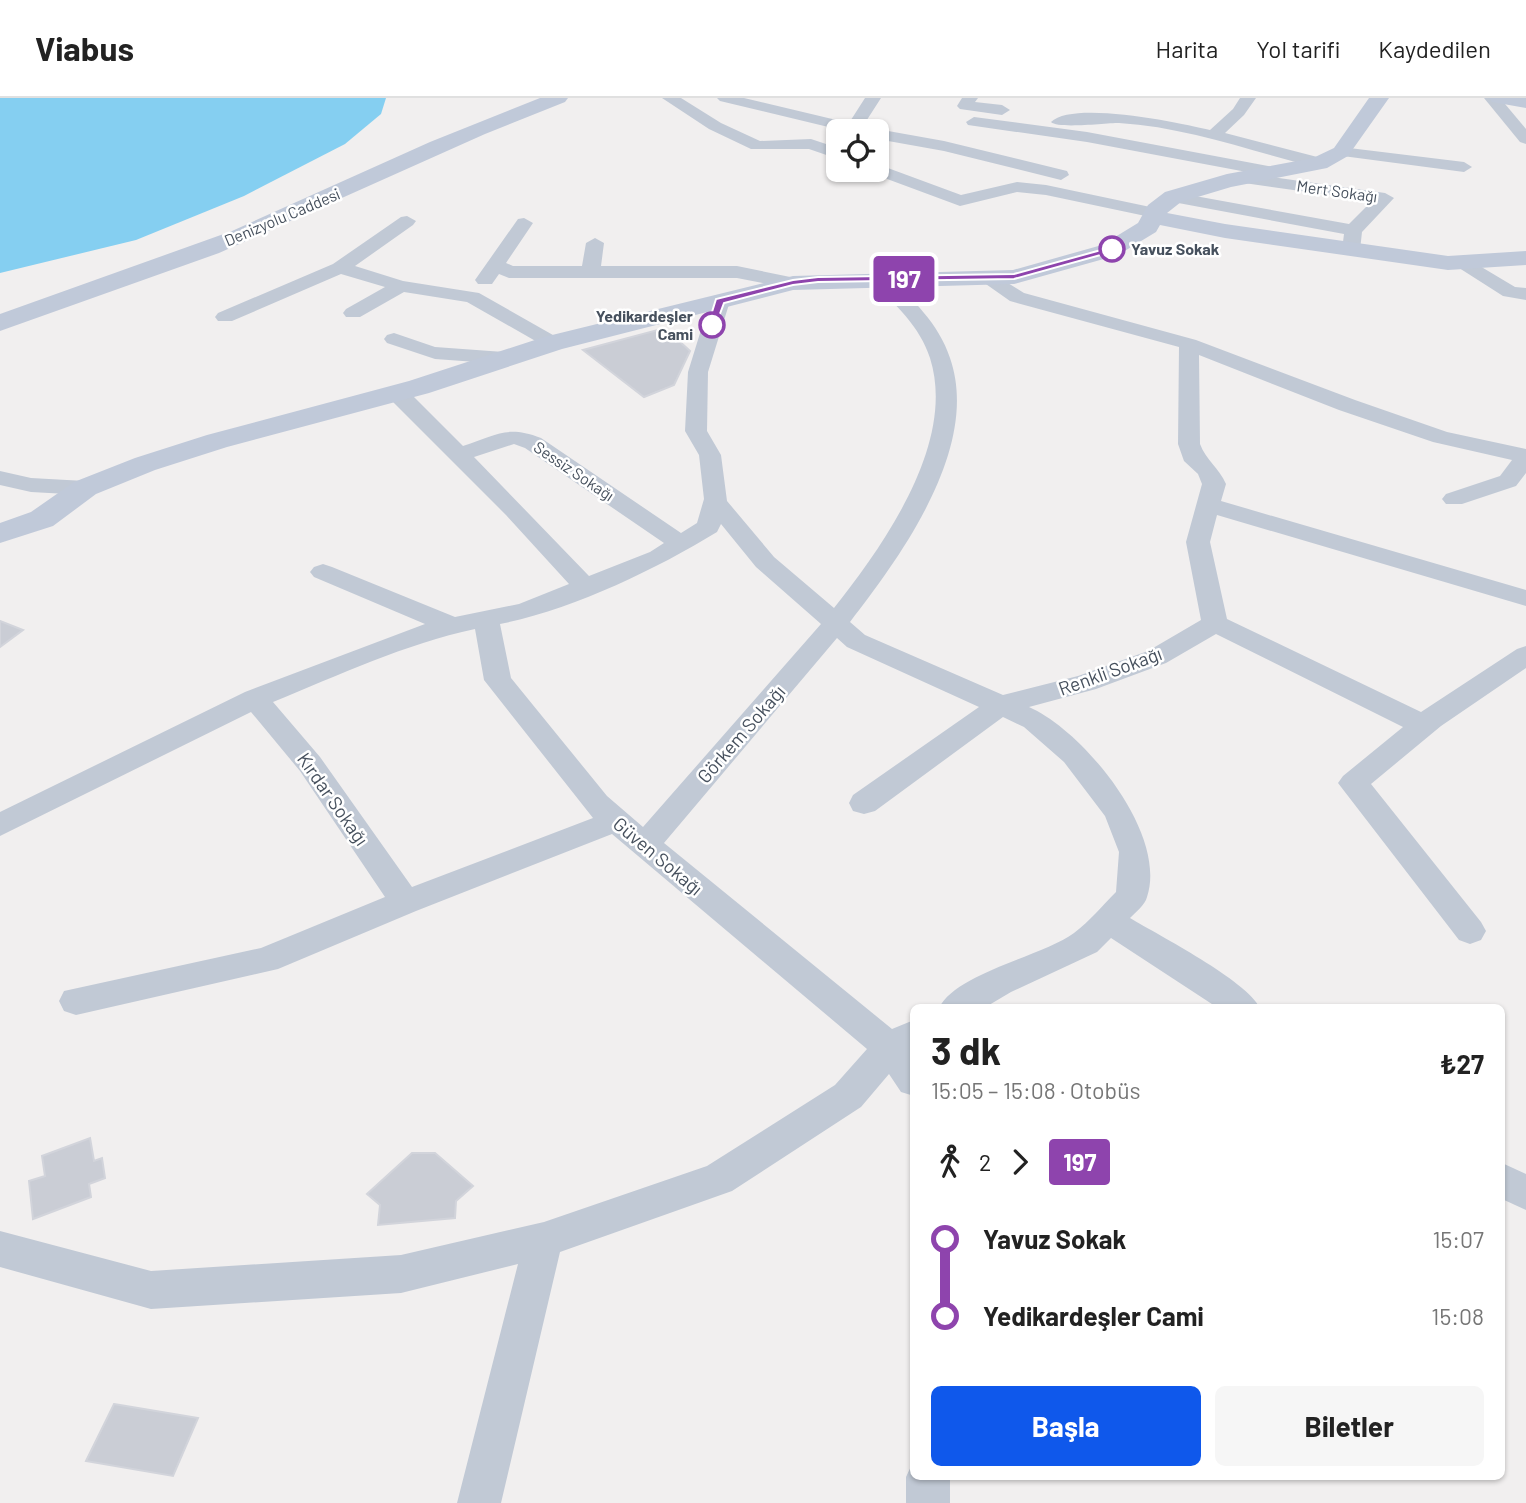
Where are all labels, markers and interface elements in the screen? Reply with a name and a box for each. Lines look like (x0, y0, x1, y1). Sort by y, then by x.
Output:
text: Viabus (35, 28, 134, 68)
text: Harita (1155, 34, 1218, 63)
text: Yol tarifi (1256, 34, 1340, 63)
text: Kaydedilen (1378, 34, 1491, 63)
map controls (826, 119, 889, 182)
button: locate (826, 119, 889, 182)
street label: Mert Sokağı (1296, 175, 1379, 206)
street label: Denizyolu Caddesi (221, 184, 342, 249)
marker: Yavuz Sokak (1099, 236, 1125, 262)
place label: Yavuz Sokak (1131, 239, 1220, 258)
line badge: 197 (864, 256, 944, 302)
text: 197 (887, 264, 921, 293)
place label: Yedikardeşler Cami (596, 306, 693, 343)
marker: Yedikardeşler Cami (699, 312, 725, 338)
street label: Sessiz Sokağı (531, 437, 618, 504)
street label: Renkli Sokağı (1055, 641, 1165, 700)
street label: Görkem Sokağı (692, 680, 789, 787)
street label: Kırdar Sokağı (293, 748, 374, 850)
street label: Güven Sokağı (609, 812, 708, 900)
text: 3 dk (931, 1027, 1001, 1073)
text: ₺27 (1440, 1048, 1484, 1079)
text: 15:05 – 15:08 · Otobüs (931, 1076, 1141, 1104)
icon: walk (931, 1143, 969, 1181)
icon: forward (1001, 1143, 1039, 1181)
text: 197 (1063, 1147, 1096, 1176)
text: 2 (979, 1148, 991, 1176)
text: Yavuz Sokak (983, 1223, 1126, 1254)
text: 15:07 (1432, 1225, 1484, 1253)
text: Yedikardeşler Cami (983, 1300, 1204, 1331)
text: 15:08 (1431, 1302, 1484, 1330)
button: Başla (931, 1386, 1201, 1466)
button: Biletler (1215, 1386, 1484, 1466)

